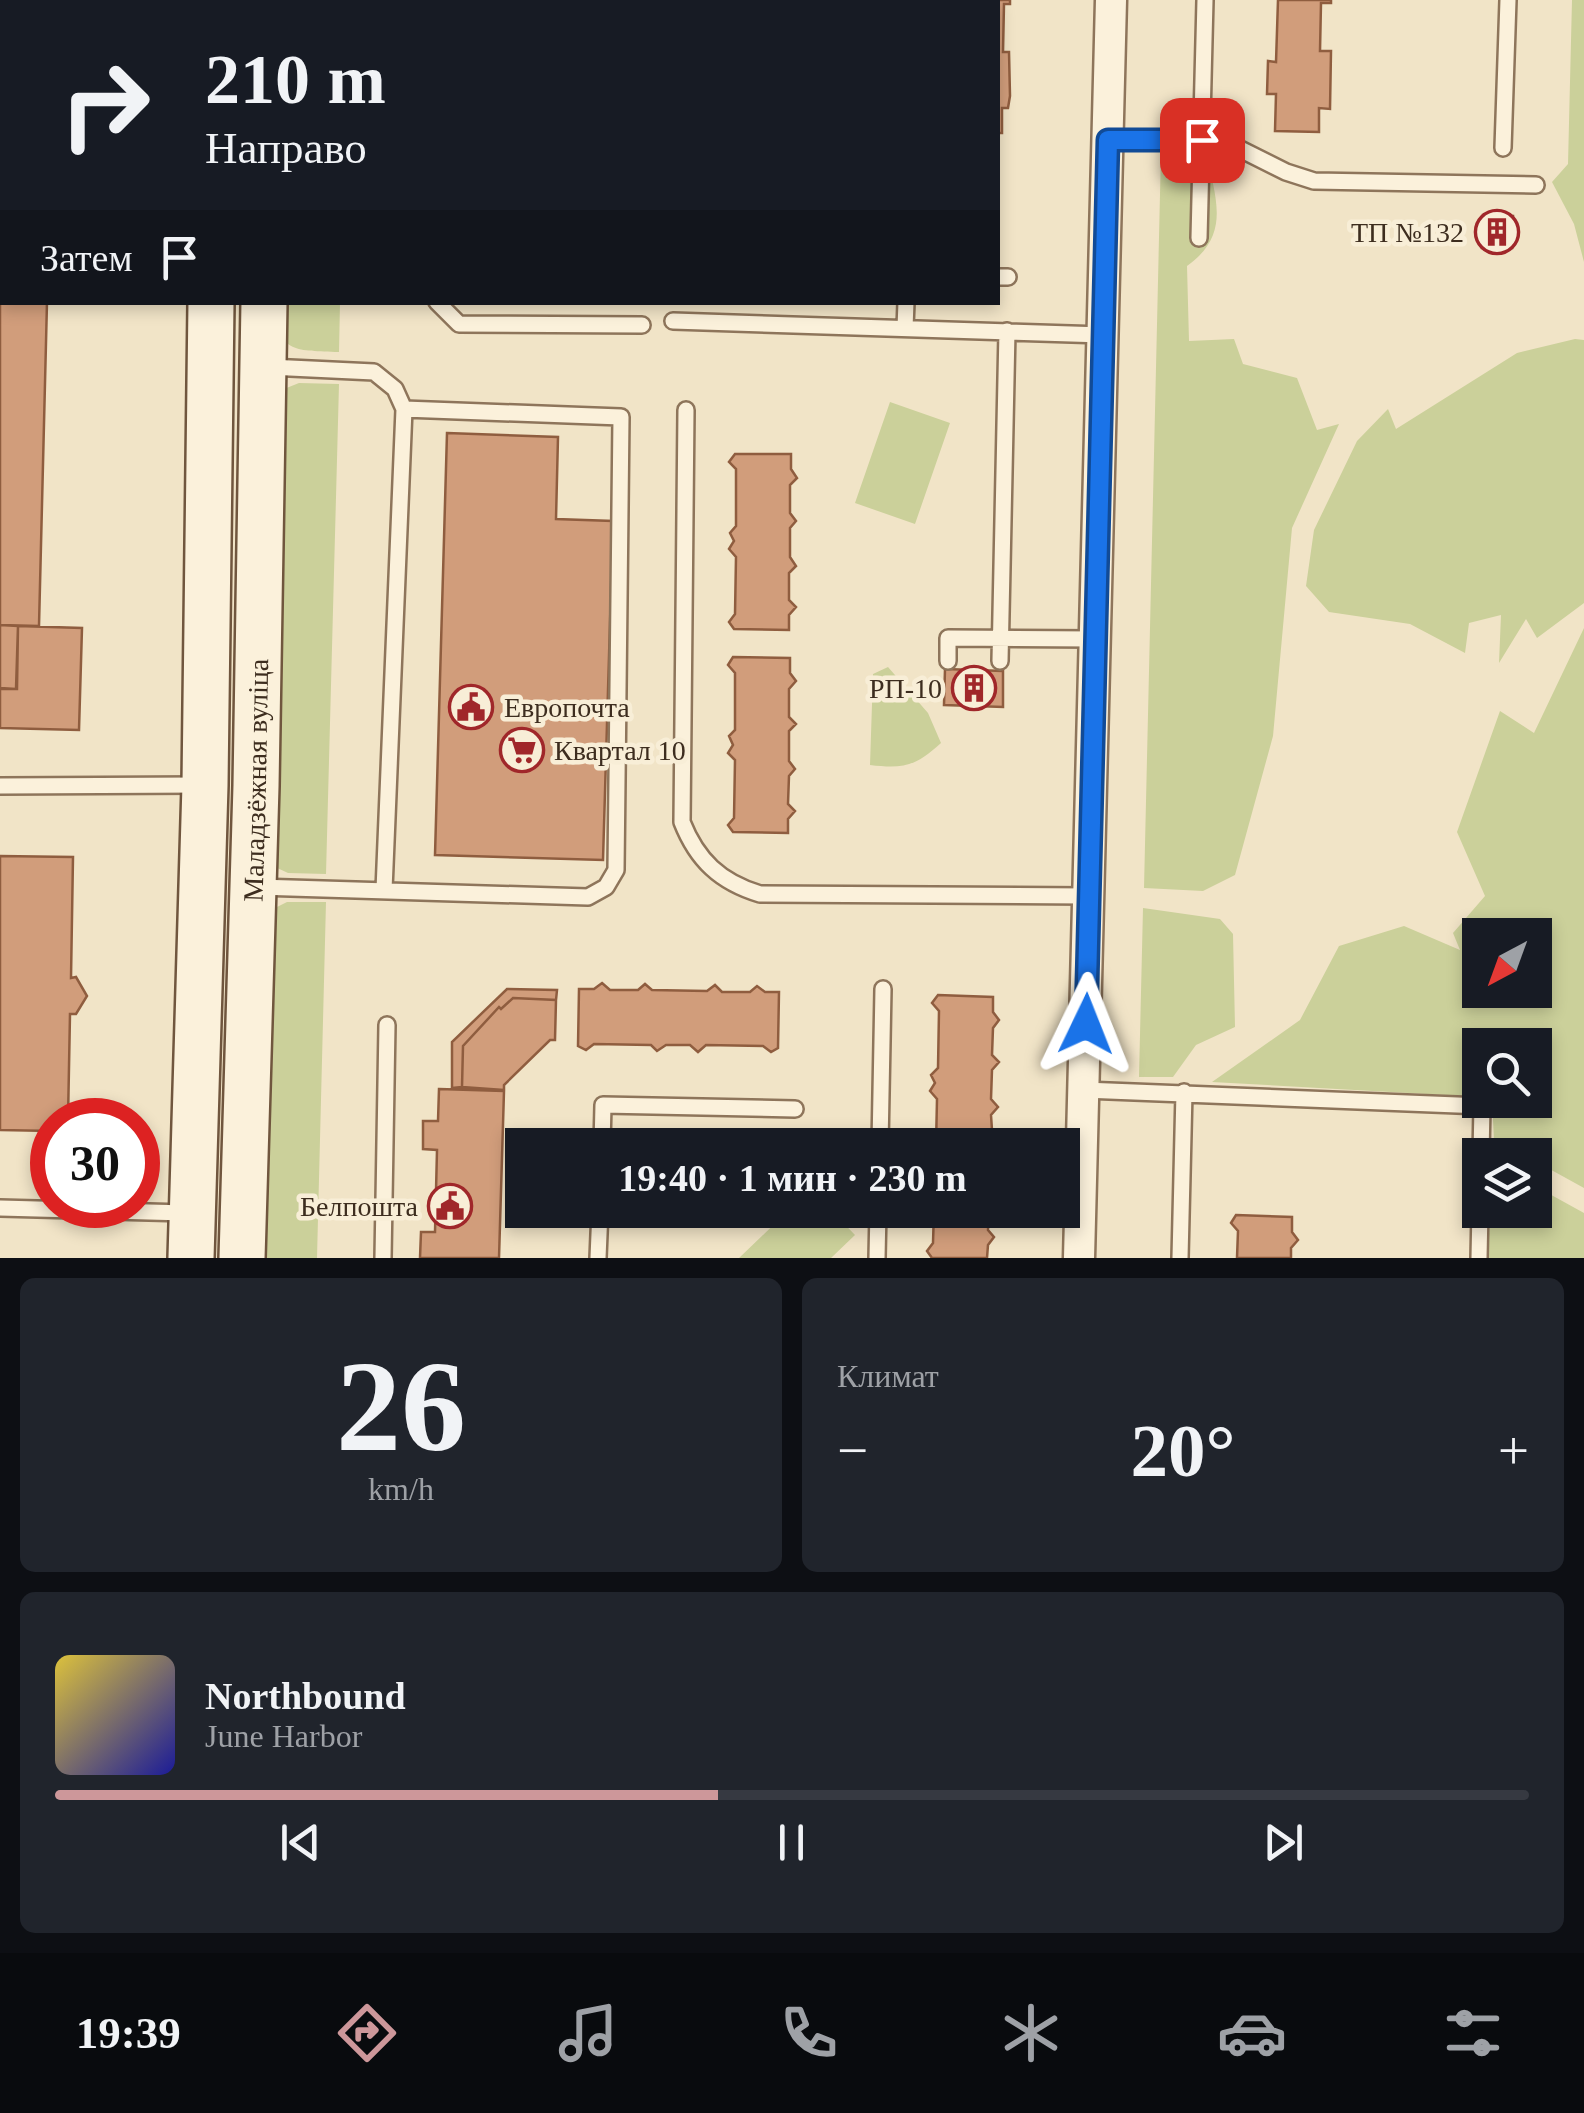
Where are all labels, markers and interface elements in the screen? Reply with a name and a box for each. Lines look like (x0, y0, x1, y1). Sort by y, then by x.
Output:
icon: right (40, 40, 170, 170)
text: 210 m (205, 41, 386, 118)
pin (1160, 98, 1245, 183)
icon: arrive (1175, 113, 1230, 168)
text: Направо (205, 123, 367, 173)
building icon: ТП №132 (1474, 209, 1520, 255)
place label: ТП №132 (1351, 217, 1464, 248)
icon: arrive (152, 230, 207, 285)
text: Затем (40, 237, 132, 279)
street label: Маладзёжная вуліца (238, 658, 274, 902)
building icon: РП-10 (951, 665, 997, 711)
place label: РП-10 (869, 673, 942, 704)
public building icon: Европочта (448, 684, 494, 730)
place label: Европочта (504, 692, 630, 723)
supermarket icon: Квартал 10 (499, 727, 545, 773)
place label: Квартал 10 (554, 735, 686, 766)
north arrow (1462, 918, 1552, 1008)
map controls (1462, 918, 1552, 1228)
position arrow (1034, 972, 1138, 1076)
button: search (1462, 1028, 1552, 1118)
speed limit sign: 30 (30, 1098, 160, 1228)
button: layers (1462, 1138, 1552, 1228)
text: 19:40 · 1 мин · 230 m (618, 1157, 967, 1199)
public building icon: Белпошта (427, 1183, 473, 1229)
place label: Белпошта (300, 1191, 419, 1222)
text: 26 (336, 1334, 466, 1478)
text: Климат (837, 1358, 939, 1394)
text: 20° (1131, 1409, 1236, 1492)
text: − (837, 1420, 868, 1481)
text: + (1498, 1420, 1529, 1481)
text: km/h (368, 1471, 434, 1507)
text: Northbound (205, 1675, 406, 1717)
text: June Harbor (205, 1718, 362, 1754)
icon: previous (273, 1815, 328, 1870)
icon: pause (764, 1815, 819, 1870)
icon: next (1256, 1815, 1311, 1870)
icon: directions (332, 1998, 402, 2068)
icon: music (553, 1998, 623, 2068)
icon: phone (774, 1998, 844, 2068)
icon: climate (996, 1998, 1066, 2068)
icon: car (1217, 1998, 1287, 2068)
icon: filters (1438, 1998, 1508, 2068)
text: 19:39 (76, 2008, 181, 2058)

